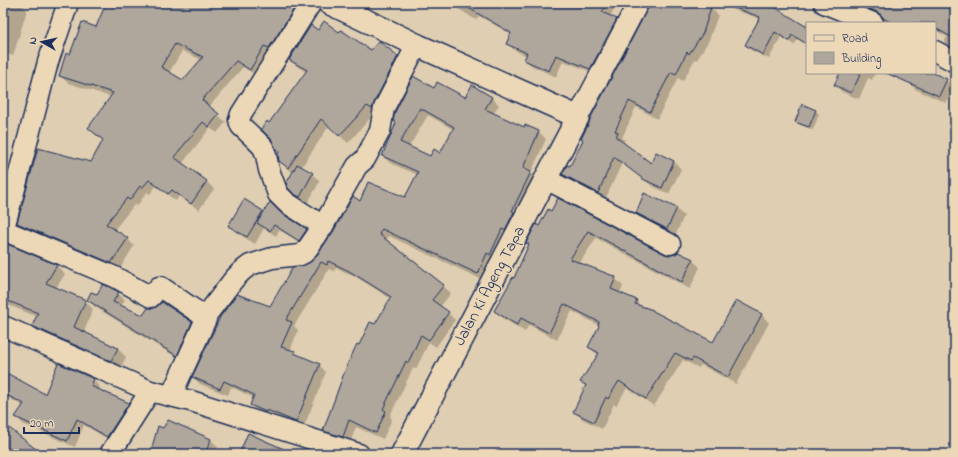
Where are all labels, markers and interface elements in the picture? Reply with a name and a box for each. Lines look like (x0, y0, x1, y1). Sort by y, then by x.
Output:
north arrow (22, 22, 62, 62)
legend (806, 22, 936, 74)
text: Road (842, 30, 868, 48)
text: N (25, 36, 42, 46)
text: Building (841, 50, 881, 69)
street label: Jalan Ki Ageng Tapa (448, 222, 532, 350)
scale bar (24, 409, 79, 435)
text: 20 m (30, 415, 53, 433)

